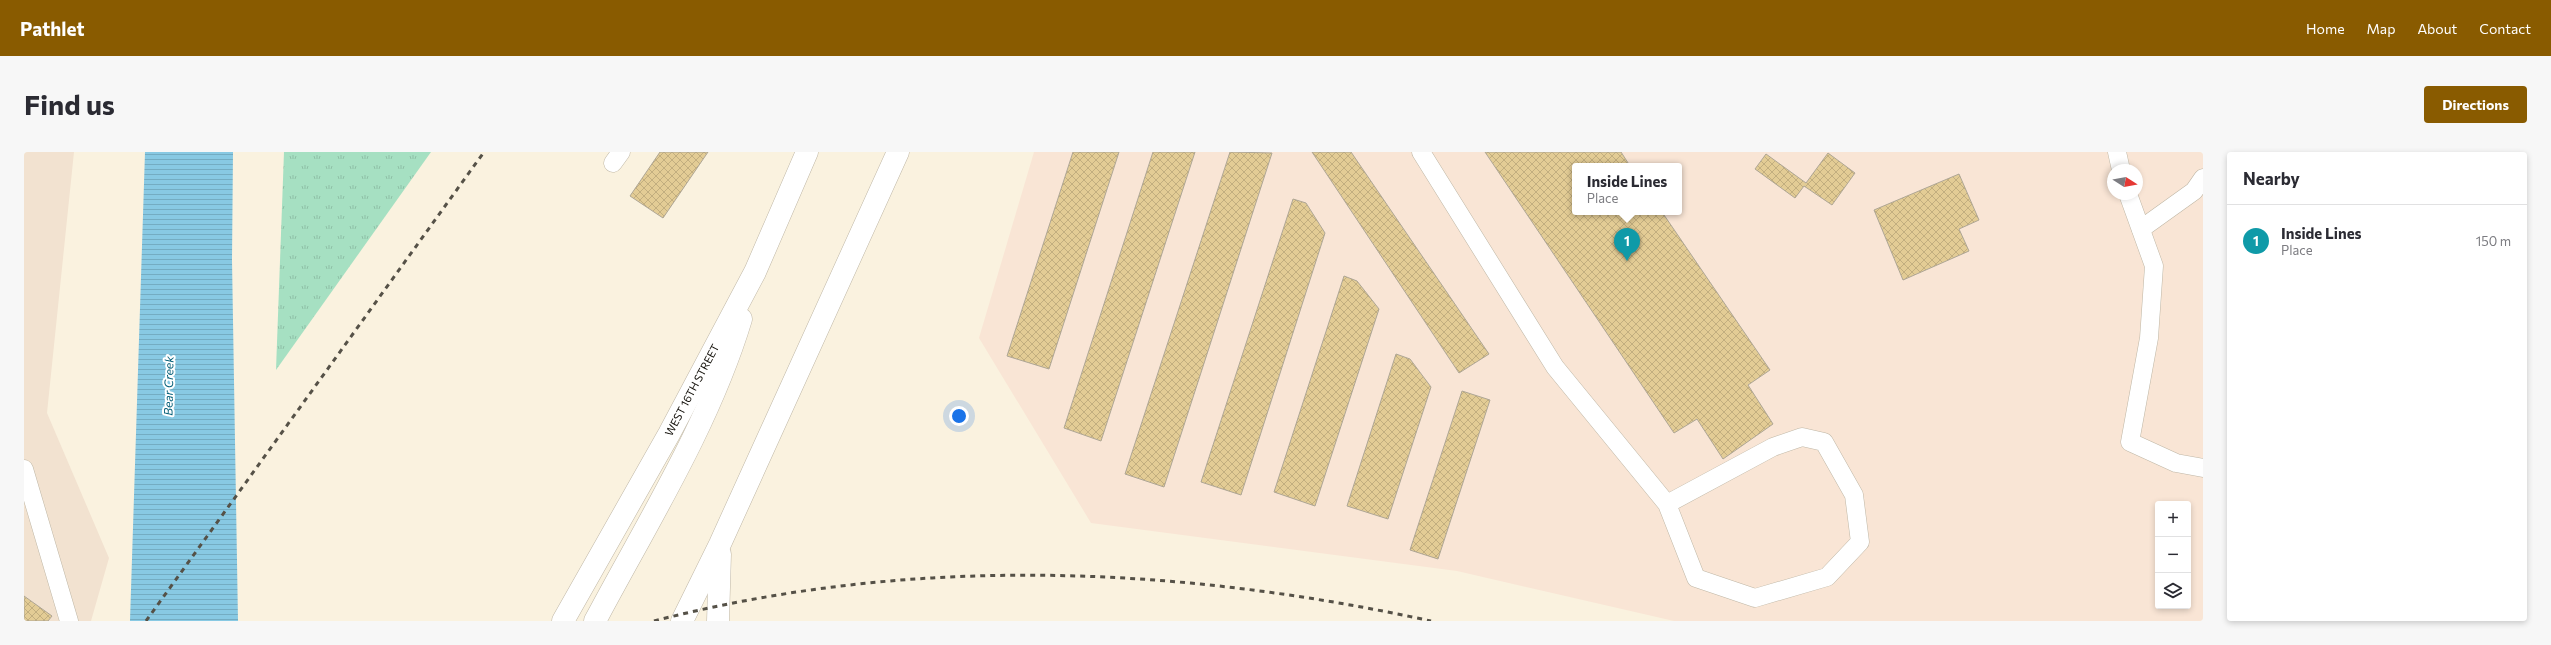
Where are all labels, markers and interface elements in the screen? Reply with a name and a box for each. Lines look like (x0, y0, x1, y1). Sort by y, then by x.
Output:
text: Pathlet (20, 17, 85, 40)
text: Home (2306, 20, 2345, 37)
text: Map (2367, 20, 2395, 37)
text: About (2417, 20, 2457, 37)
text: Contact (2479, 20, 2531, 37)
button: Directions (2424, 86, 2527, 123)
text: Find us (24, 87, 115, 121)
popup (1572, 163, 1682, 215)
north arrow (2107, 164, 2143, 200)
text: Nearby (2243, 168, 2300, 189)
text: Inside Lines (1587, 172, 1667, 190)
text: Place (1587, 190, 1618, 206)
text: Inside Lines (2281, 224, 2362, 242)
pin: 1 (1614, 228, 1640, 261)
text: 1 (2253, 233, 2259, 249)
text: 150 m (2476, 233, 2511, 249)
text: Place (2281, 242, 2313, 258)
street label: WEST 16TH STREET (662, 341, 721, 438)
water label: Bear Creek (160, 356, 176, 416)
your location (949, 406, 969, 426)
map controls (2155, 501, 2191, 609)
button: + (2155, 501, 2191, 537)
button: − (2155, 537, 2191, 573)
button: layers (2155, 573, 2191, 609)

